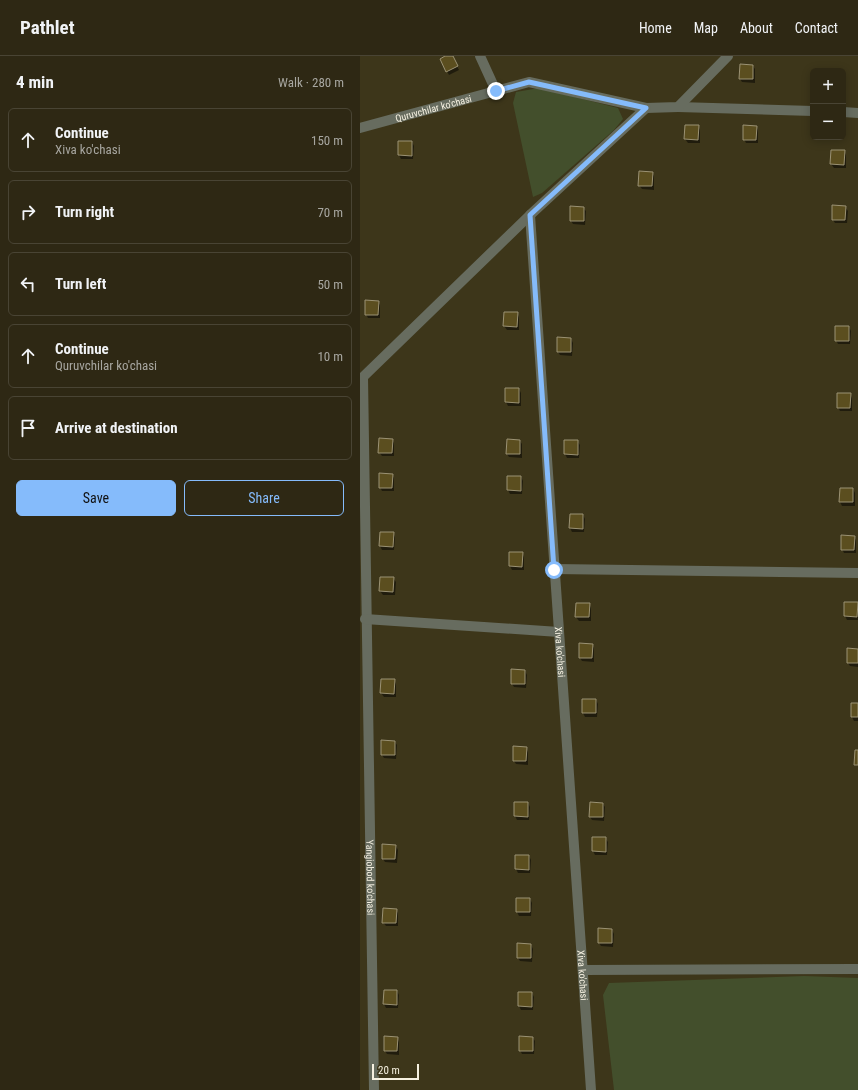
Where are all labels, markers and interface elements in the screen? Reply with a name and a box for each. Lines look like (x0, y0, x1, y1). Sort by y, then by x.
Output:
text: Pathlet (20, 16, 75, 39)
text: Home (639, 20, 672, 36)
text: Map (694, 20, 718, 36)
text: About (740, 20, 773, 36)
text: Contact (795, 20, 838, 36)
map controls (810, 68, 846, 140)
button: + (810, 68, 846, 104)
text: 4 min (16, 72, 54, 92)
text: Walk · 280 m (278, 75, 344, 90)
route end (487, 82, 505, 100)
street label: Quruvchilar ko'chasi (394, 93, 473, 124)
button: − (810, 104, 846, 140)
text: Continue (55, 124, 109, 142)
icon: ahead (17, 129, 39, 151)
text: 150 m (311, 133, 343, 148)
text: Xiva ko'chasi (55, 142, 121, 157)
icon: right (17, 201, 39, 223)
text: Turn right (55, 203, 114, 221)
text: 70 m (317, 205, 343, 220)
icon: left (17, 273, 39, 295)
text: Turn left (55, 275, 106, 293)
text: 50 m (317, 277, 343, 292)
text: Continue (55, 340, 109, 358)
icon: ahead (17, 345, 39, 367)
text: 10 m (317, 349, 343, 364)
text: Quruvchilar ko'chasi (55, 358, 157, 373)
icon: arrive (17, 417, 39, 439)
text: Arrive at destination (55, 419, 178, 437)
button: Save (16, 480, 176, 516)
button: Share (184, 480, 344, 516)
route start (545, 561, 563, 579)
street label: Xiva ko'chasi (553, 626, 567, 678)
street label: Yangiobod ko'chasi (364, 840, 376, 915)
street label: Xiva ko'chasi (575, 950, 590, 1001)
scale bar (372, 1062, 419, 1081)
text: 20 m (378, 1064, 400, 1077)

